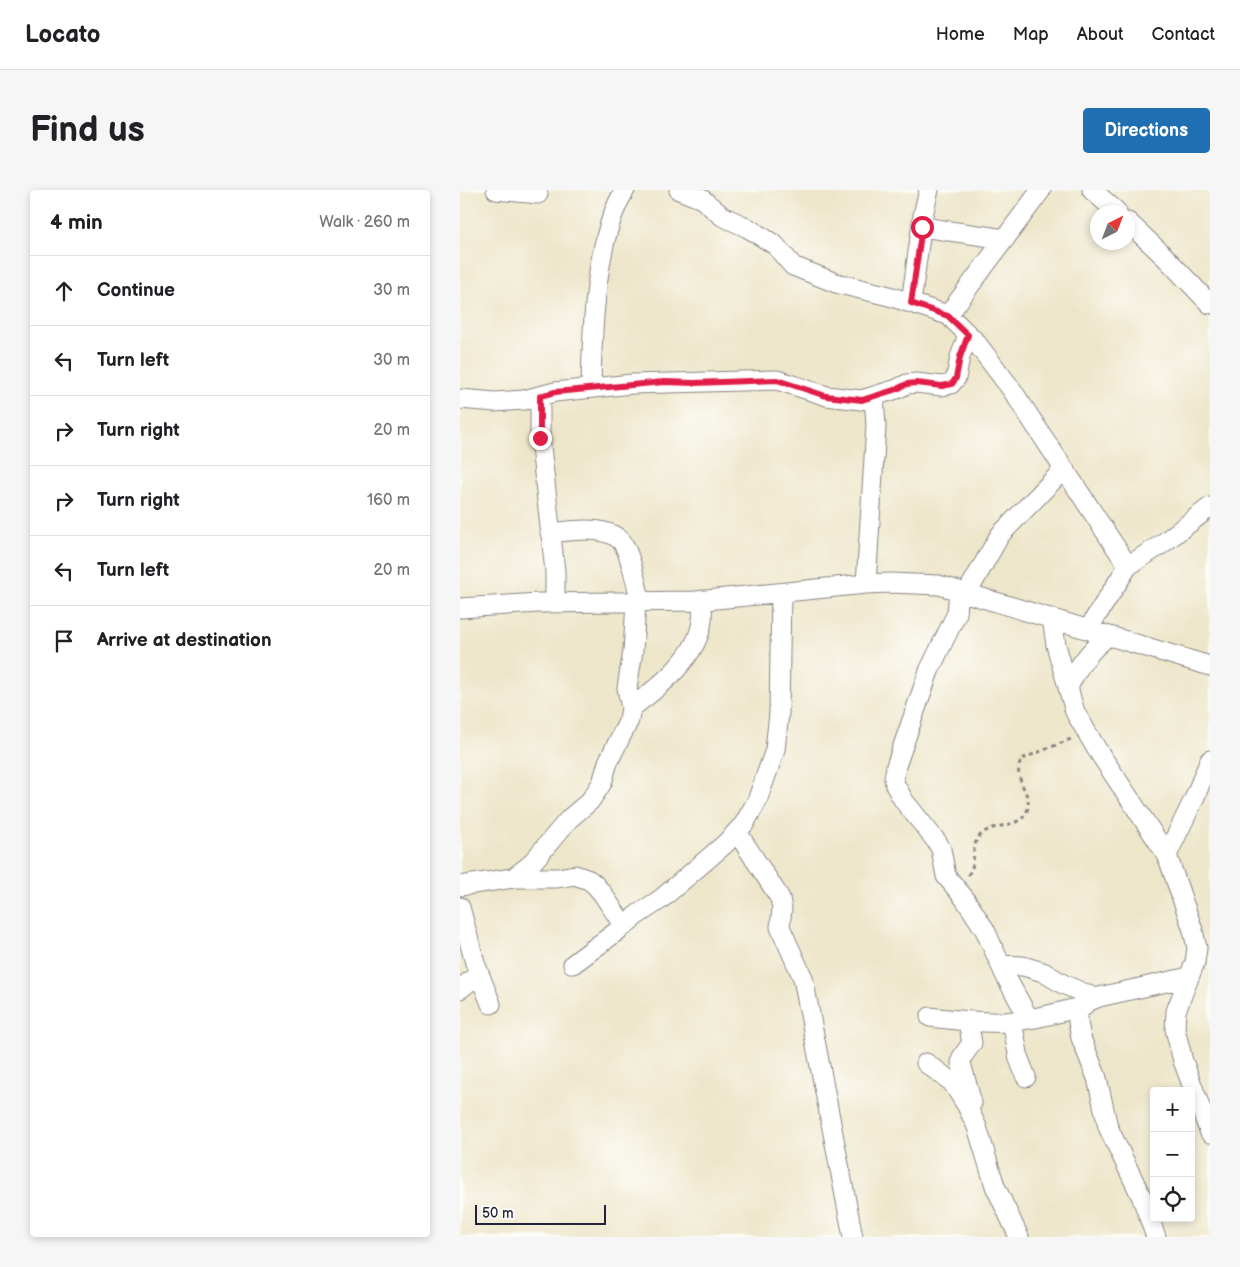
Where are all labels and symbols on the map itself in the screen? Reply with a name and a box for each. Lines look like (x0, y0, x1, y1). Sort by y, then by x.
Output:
north arrow (1090, 205, 1135, 250)
route start (911, 216, 934, 239)
route end (529, 427, 552, 450)
scale bar (475, 1202, 606, 1225)

